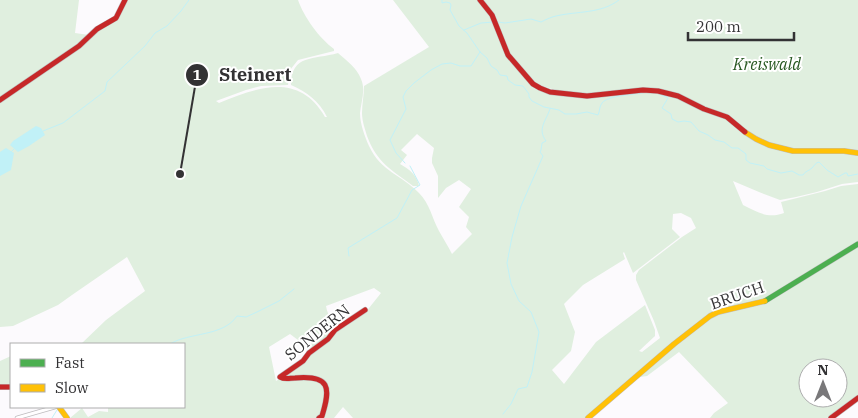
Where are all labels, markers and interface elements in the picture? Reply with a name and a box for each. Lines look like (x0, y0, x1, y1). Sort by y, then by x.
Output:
scale bar (688, 10, 794, 42)
text: 200 m (696, 17, 741, 36)
park label: Kreiswald (732, 54, 801, 74)
callout: Steinert (184, 58, 301, 91)
text: Steinert (219, 63, 291, 86)
text: 1 (192, 65, 202, 84)
street label: BRUCH (707, 276, 767, 314)
street label: SONDERN (280, 300, 354, 364)
legend (10, 343, 185, 408)
text: Fast (55, 353, 85, 372)
north arrow (798, 358, 848, 408)
text: N (817, 361, 829, 379)
text: Slow (55, 378, 89, 397)

